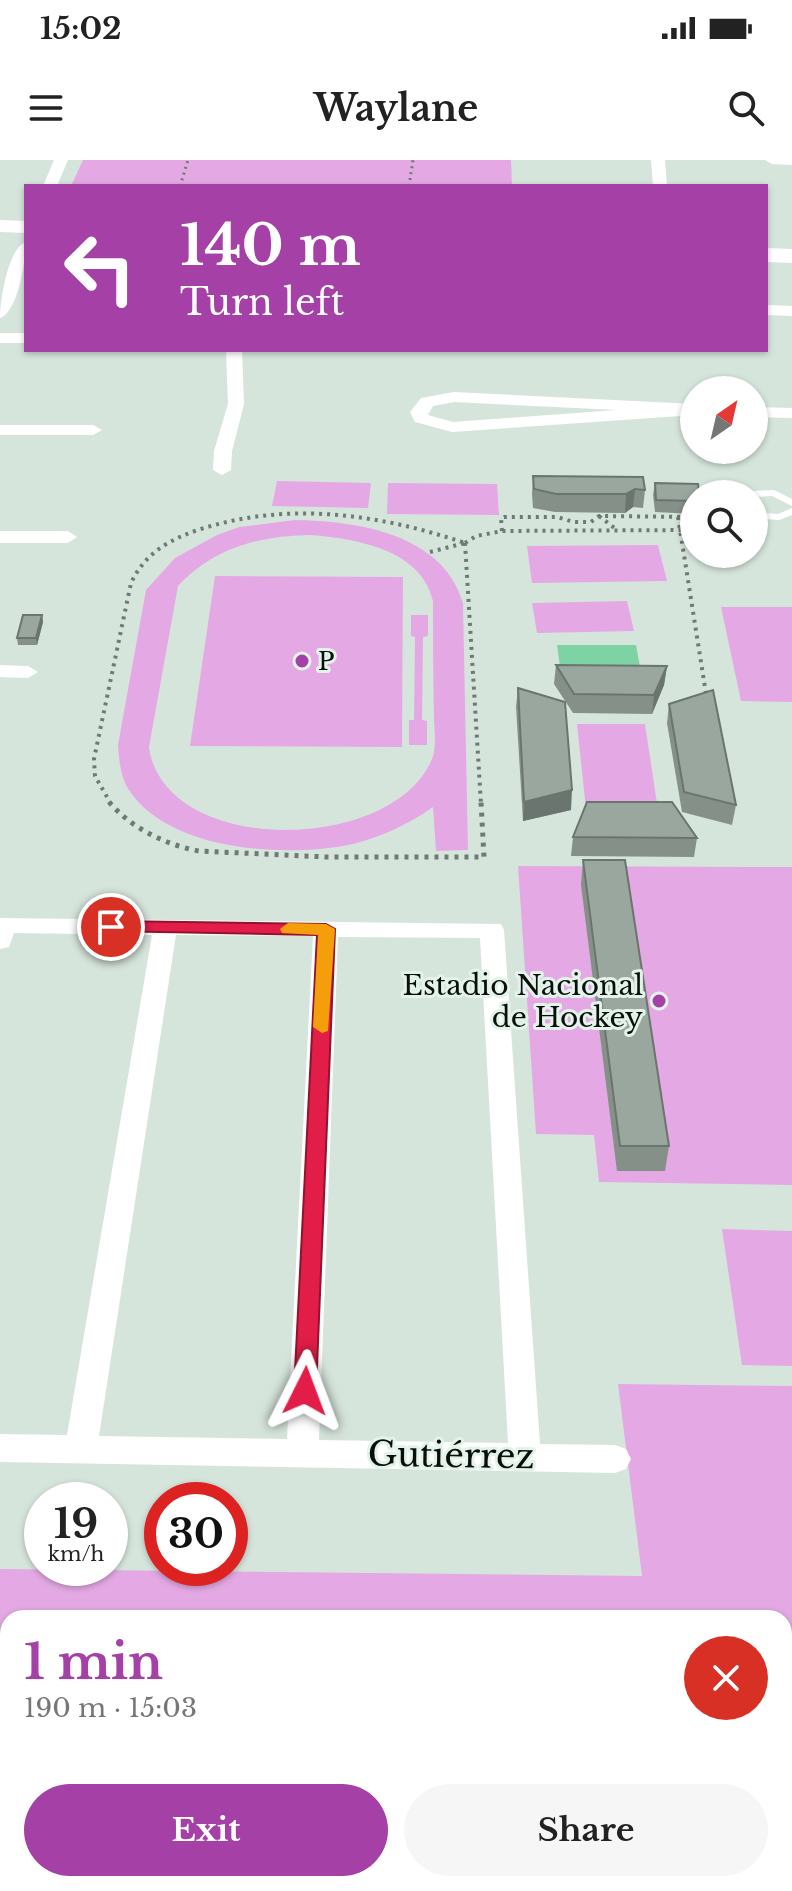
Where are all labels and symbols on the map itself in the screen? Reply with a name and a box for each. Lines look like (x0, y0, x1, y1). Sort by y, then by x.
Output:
north arrow (680, 376, 768, 464)
place label: P (318, 647, 335, 676)
marker: P (293, 652, 311, 670)
pin (77, 893, 145, 961)
place label: Estadio Nacional de Hockey (403, 968, 643, 1035)
marker: Estadio Nacional de Hockey (650, 992, 668, 1010)
position arrow (263, 1349, 347, 1433)
street label: Gutiérrez (367, 1433, 535, 1477)
speed limit sign: 30 (144, 1482, 248, 1586)

